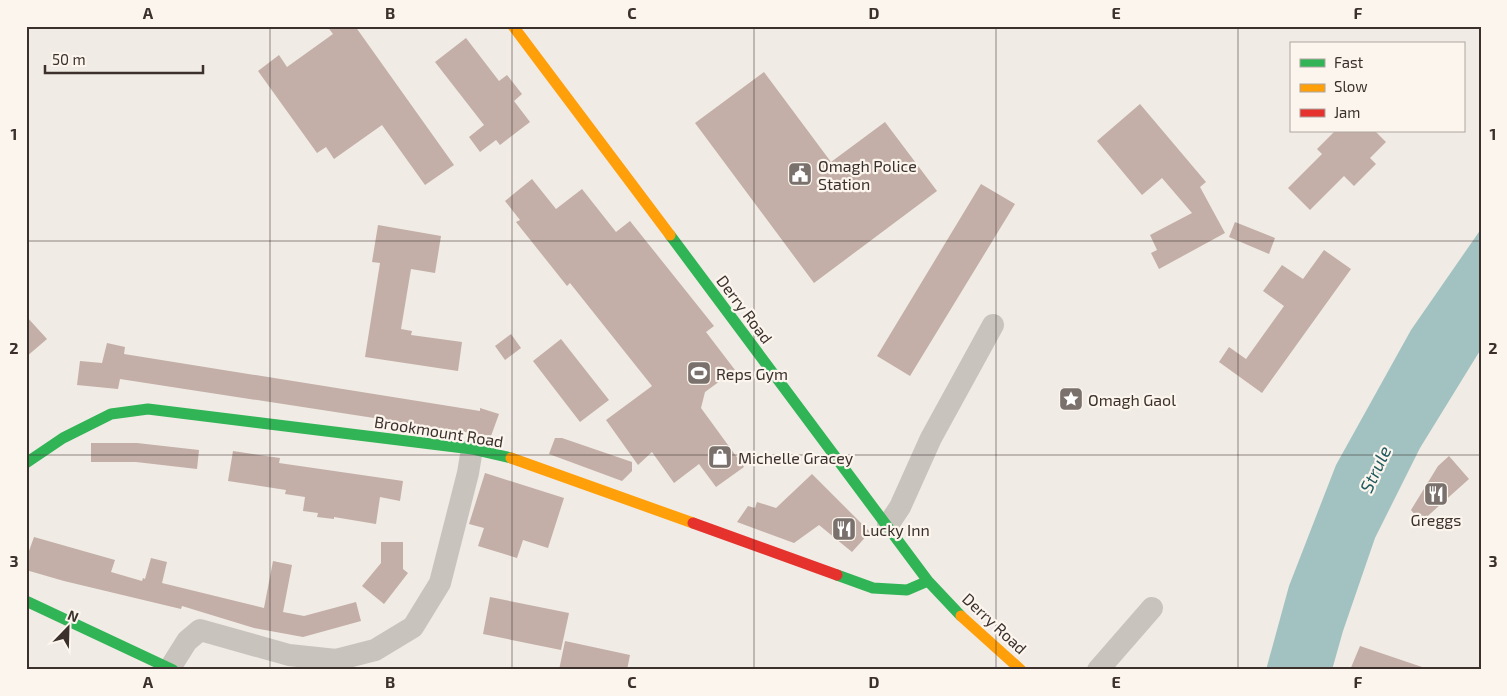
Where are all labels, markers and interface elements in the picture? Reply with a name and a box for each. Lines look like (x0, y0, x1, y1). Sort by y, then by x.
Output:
text: A (143, 3, 154, 22)
text: B (385, 3, 395, 22)
text: C (627, 3, 637, 22)
text: D (869, 3, 880, 22)
text: E (1111, 3, 1121, 22)
text: F (1354, 3, 1363, 22)
scale bar (45, 42, 202, 74)
legend (1290, 42, 1464, 132)
text: 50 m (52, 50, 86, 68)
text: Fast (1334, 53, 1364, 71)
text: Slow (1334, 77, 1368, 95)
text: Jam (1334, 103, 1360, 121)
text: 1 (11, 124, 17, 143)
text: 1 (1490, 124, 1496, 143)
place label: Omagh Police Station (818, 156, 917, 193)
public building icon: Omagh Police Station (787, 161, 813, 187)
street label: Derry Road (713, 271, 777, 347)
text: 2 (9, 338, 19, 357)
text: 2 (1488, 338, 1498, 357)
sports icon: Reps Gym (686, 360, 712, 386)
place label: Reps Gym (716, 364, 788, 383)
place icon: Omagh Gaol (1058, 386, 1084, 412)
place label: Omagh Gaol (1088, 390, 1176, 409)
street label: Brookmount Road (373, 411, 505, 451)
water label: Strule (1355, 442, 1395, 496)
shop icon: Michelle Gracey (707, 444, 733, 470)
place label: Michelle Gracey (738, 448, 854, 467)
restaurant icon: Greggs (1423, 481, 1449, 507)
place label: Greggs (1411, 510, 1461, 529)
restaurant icon: Lucky Inn (831, 516, 857, 542)
place label: Lucky Inn (862, 520, 930, 539)
text: 3 (9, 551, 19, 570)
text: 3 (1488, 551, 1498, 570)
street label: Derry Road (959, 589, 1031, 657)
north arrow (42, 604, 92, 654)
text: N (65, 606, 81, 625)
text: A (143, 672, 154, 691)
text: B (385, 672, 395, 691)
text: C (627, 672, 637, 691)
text: D (869, 672, 880, 691)
text: E (1111, 672, 1121, 691)
text: F (1354, 672, 1363, 691)

